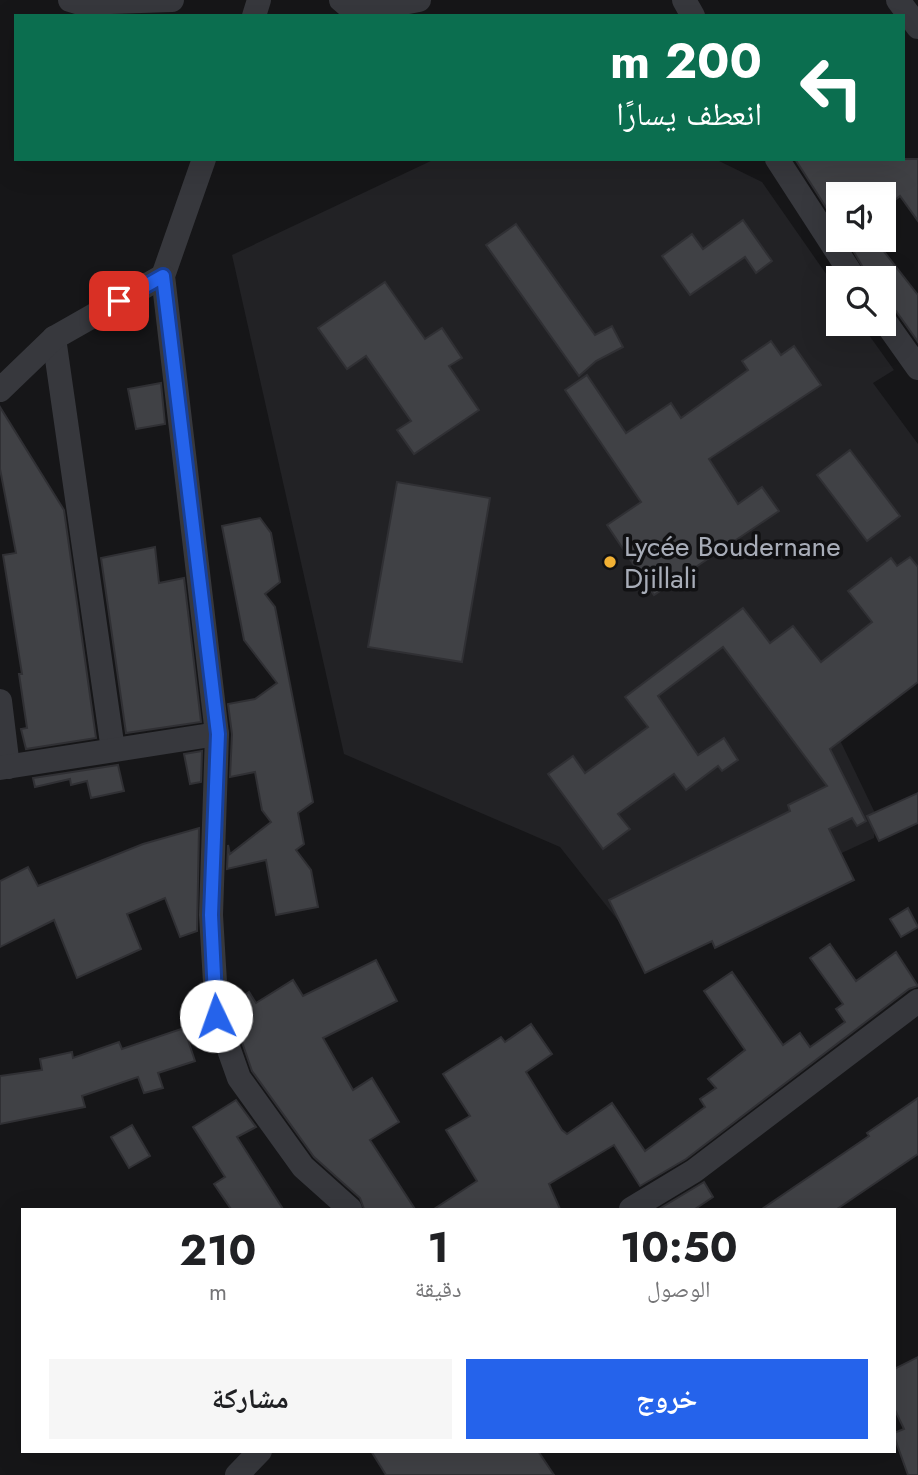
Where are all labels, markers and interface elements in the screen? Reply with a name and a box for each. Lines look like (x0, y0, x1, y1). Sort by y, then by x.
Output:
text: 200 m (610, 26, 762, 96)
icon: left (786, 42, 877, 133)
text: انعطف يسارًا (616, 91, 762, 137)
map controls (826, 182, 896, 336)
button: sound (826, 182, 896, 252)
button: search (826, 266, 896, 336)
pin (89, 271, 149, 331)
icon: arrive (100, 282, 138, 320)
place label: Lycée Boudernane Djillali (624, 526, 841, 599)
marker: Lycée Boudernane Djillali (602, 554, 618, 570)
position arrow (179, 979, 253, 1053)
text: 1 (427, 1217, 449, 1278)
text: 10:50 (620, 1217, 738, 1278)
text: 210 (179, 1220, 256, 1281)
text: دقيقة (415, 1272, 461, 1306)
text: الوصول (647, 1272, 711, 1306)
text: m (209, 1275, 227, 1309)
button: مشاركة (49, 1359, 452, 1439)
button: خروج (466, 1359, 868, 1439)

